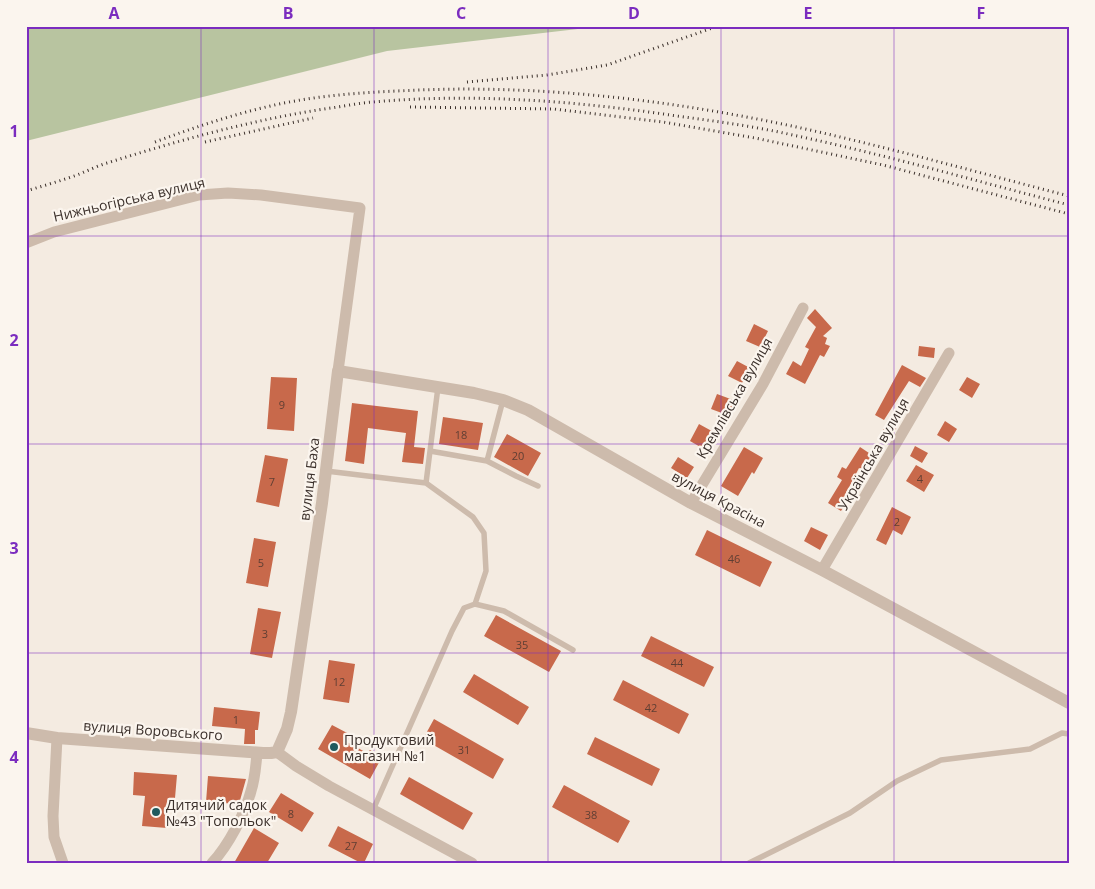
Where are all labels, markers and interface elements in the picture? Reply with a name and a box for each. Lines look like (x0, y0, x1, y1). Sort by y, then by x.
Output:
text: A (108, 2, 120, 24)
text: B (283, 2, 293, 24)
text: C (456, 2, 466, 24)
text: D (628, 2, 640, 24)
text: E (804, 2, 813, 24)
text: F (977, 2, 985, 24)
text: 1 (9, 120, 19, 142)
street label: Нижньогірська вулиця (51, 172, 207, 226)
text: 2 (9, 329, 19, 351)
street label: Кремлівська вулиця (692, 334, 776, 462)
street label: Українська вулиця (833, 394, 913, 514)
house number: 9 (279, 397, 285, 412)
house number: 18 (455, 427, 467, 442)
street label: вулиця Баха (294, 436, 324, 522)
house number: 20 (512, 448, 524, 463)
street label: вулиця Красіна (669, 466, 769, 532)
house number: 4 (917, 471, 924, 486)
house number: 7 (269, 474, 275, 489)
house number: 2 (894, 514, 900, 529)
text: 3 (9, 537, 19, 559)
house number: 46 (728, 551, 740, 566)
house number: 5 (258, 555, 264, 570)
house number: 3 (262, 626, 268, 641)
house number: 35 (516, 637, 528, 652)
house number: 44 (671, 655, 684, 670)
house number: 12 (333, 674, 345, 689)
house number: 42 (645, 700, 657, 715)
house number: 1 (233, 712, 239, 727)
street label: вулиця Воровського (83, 716, 223, 744)
place label: Продуктовий магазин №1 (344, 730, 434, 765)
marker: Продуктовий магазин №1 (328, 741, 340, 753)
house number: 31 (458, 742, 470, 757)
text: 4 (9, 746, 19, 768)
place label: Дитячий садок №43 "Топольок" (166, 795, 276, 830)
marker: Дитячий садок №43 "Топольок" (150, 806, 162, 818)
house number: 8 (288, 806, 294, 821)
house number: 38 (585, 807, 597, 822)
house number: 27 (345, 838, 357, 853)

